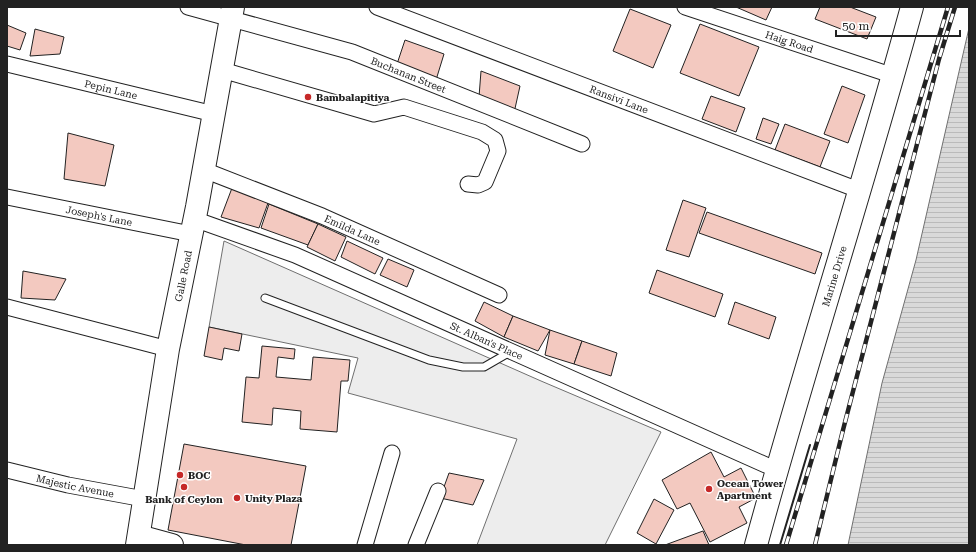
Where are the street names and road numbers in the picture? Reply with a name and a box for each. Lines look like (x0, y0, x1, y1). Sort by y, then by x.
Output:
street label: Haig Road (764, 29, 815, 55)
street label: Buchanan Street (369, 55, 448, 95)
street label: Pepin Lane (83, 78, 139, 101)
street label: Ransivi Lane (588, 83, 650, 116)
street label: Joseph's Lane (65, 204, 134, 228)
street label: Emilda Lane (323, 213, 382, 247)
street label: Marine Drive (820, 244, 849, 308)
street label: Galle Road (173, 249, 194, 303)
street label: St. Alban's Place (448, 320, 525, 362)
street label: Majestic Avenue (35, 472, 115, 499)

